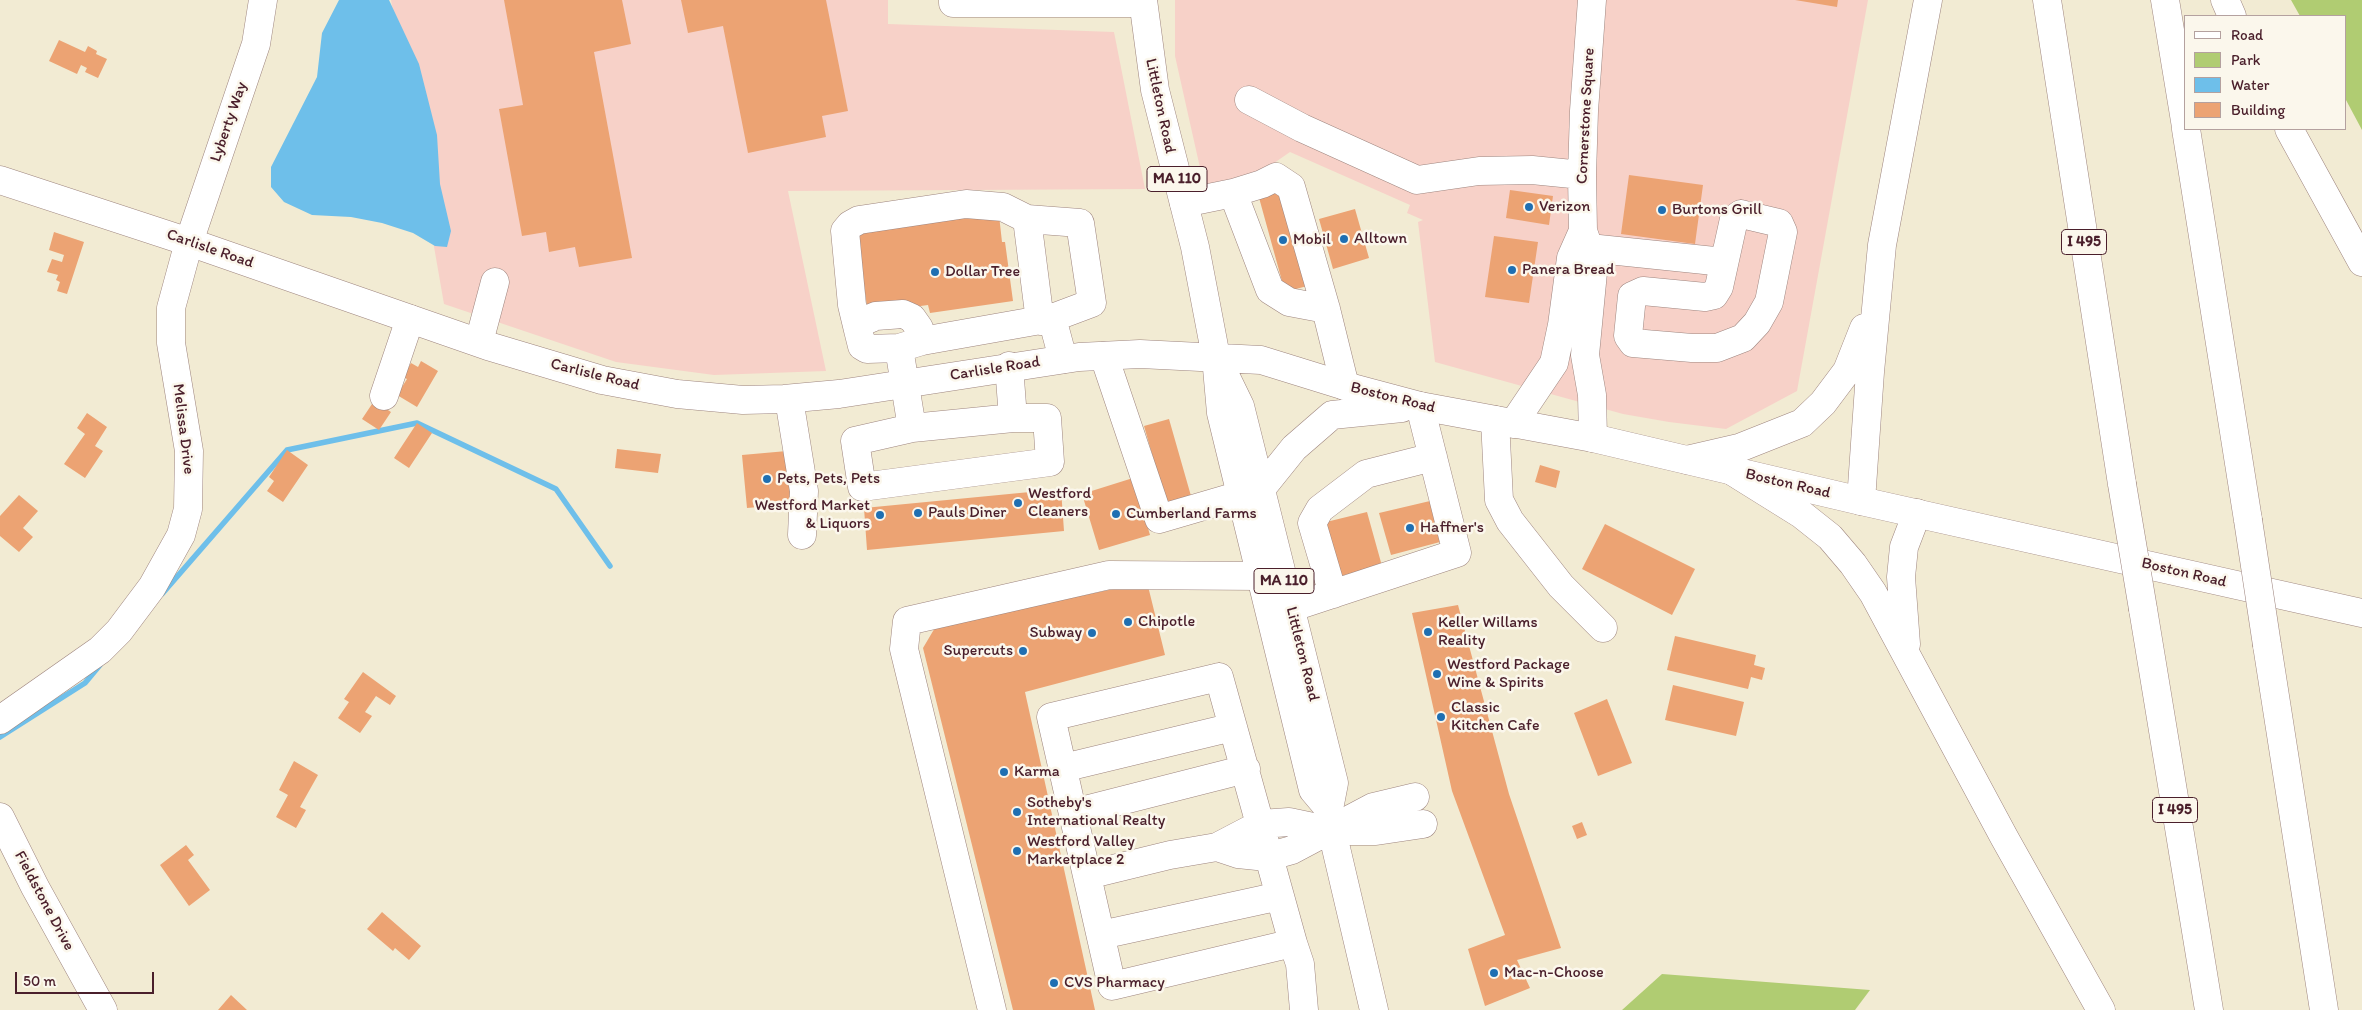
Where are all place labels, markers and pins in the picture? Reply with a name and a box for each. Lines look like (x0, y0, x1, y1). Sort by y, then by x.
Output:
place label: Verizon (1539, 197, 1590, 217)
place label: Burtons Grill (1672, 200, 1762, 220)
marker: Verizon (1523, 201, 1535, 213)
marker: Burtons Grill (1656, 204, 1668, 216)
place label: Alltown (1354, 229, 1407, 249)
place label: Mobil (1293, 230, 1331, 250)
marker: Alltown (1338, 233, 1350, 245)
marker: Mobil (1277, 234, 1289, 246)
place label: Panera Bread (1522, 260, 1614, 280)
place label: Dollar Tree (945, 262, 1020, 282)
marker: Panera Bread (1506, 264, 1518, 276)
marker: Dollar Tree (929, 266, 941, 278)
place label: Pets, Pets, Pets (777, 469, 880, 489)
marker: Pets, Pets, Pets (761, 473, 773, 485)
place label: Westford Cleaners (1028, 484, 1091, 522)
place label: Westford Market & Liquors (754, 496, 870, 534)
marker: Westford Cleaners (1012, 497, 1024, 509)
place label: Pauls Diner (928, 503, 1006, 523)
place label: Cumberland Farms (1126, 504, 1257, 524)
marker: Pauls Diner (912, 507, 924, 519)
marker: Cumberland Farms (1110, 508, 1122, 520)
marker: Westford Market & Liquors (874, 509, 886, 521)
place label: Haffner's (1420, 518, 1484, 538)
marker: Haffner's (1404, 522, 1416, 534)
place label: Chipotle (1138, 612, 1195, 632)
place label: Keller Willams Reality (1438, 613, 1538, 651)
marker: Chipotle (1122, 616, 1134, 628)
place label: Subway (1030, 623, 1082, 643)
marker: Keller Willams Reality (1422, 626, 1434, 638)
marker: Subway (1086, 627, 1098, 639)
place label: Supercuts (944, 641, 1013, 661)
marker: Supercuts (1017, 645, 1029, 657)
place label: Westford Package Wine & Spirits (1447, 655, 1570, 693)
marker: Westford Package Wine & Spirits (1431, 668, 1443, 680)
place label: Classic Kitchen Cafe (1451, 698, 1540, 736)
marker: Classic Kitchen Cafe (1435, 711, 1447, 723)
place label: Karma (1014, 762, 1060, 782)
marker: Karma (998, 766, 1010, 778)
place label: Sotheby's International Realty (1027, 793, 1165, 831)
marker: Sotheby's International Realty (1011, 806, 1023, 818)
place label: Westford Valley Marketplace 2 (1027, 832, 1135, 870)
marker: Westford Valley Marketplace 2 (1011, 845, 1023, 857)
place label: Mac-n-Choose (1504, 963, 1604, 983)
marker: Mac-n-Choose (1488, 967, 1500, 979)
place label: CVS Pharmacy (1064, 973, 1165, 993)
marker: CVS Pharmacy (1048, 977, 1060, 989)

